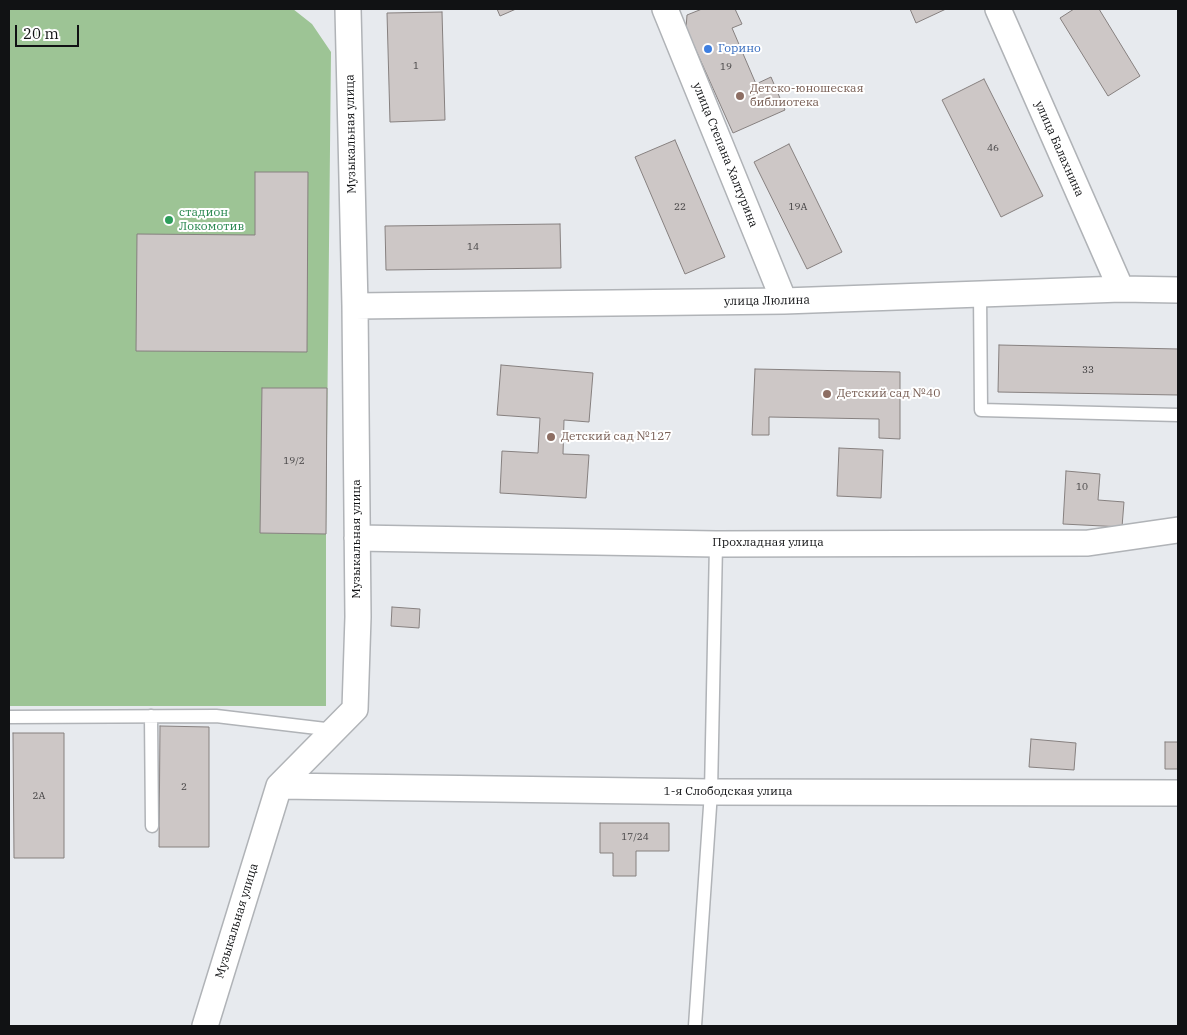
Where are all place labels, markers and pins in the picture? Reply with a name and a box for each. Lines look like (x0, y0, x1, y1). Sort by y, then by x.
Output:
place label: Горино (718, 42, 761, 56)
marker: Горино (702, 43, 714, 55)
place label: Детско-юношеская библиотека (750, 82, 864, 110)
marker: Детско-юношеская библиотека (734, 90, 746, 102)
place label: стадион Локомотив (179, 206, 244, 234)
marker: стадион Локомотив (163, 214, 175, 226)
place label: Детский сад №40 (837, 387, 940, 401)
marker: Детский сад №40 (821, 388, 833, 400)
place label: Детский сад №127 (561, 430, 672, 444)
marker: Детский сад №127 (545, 431, 557, 443)

